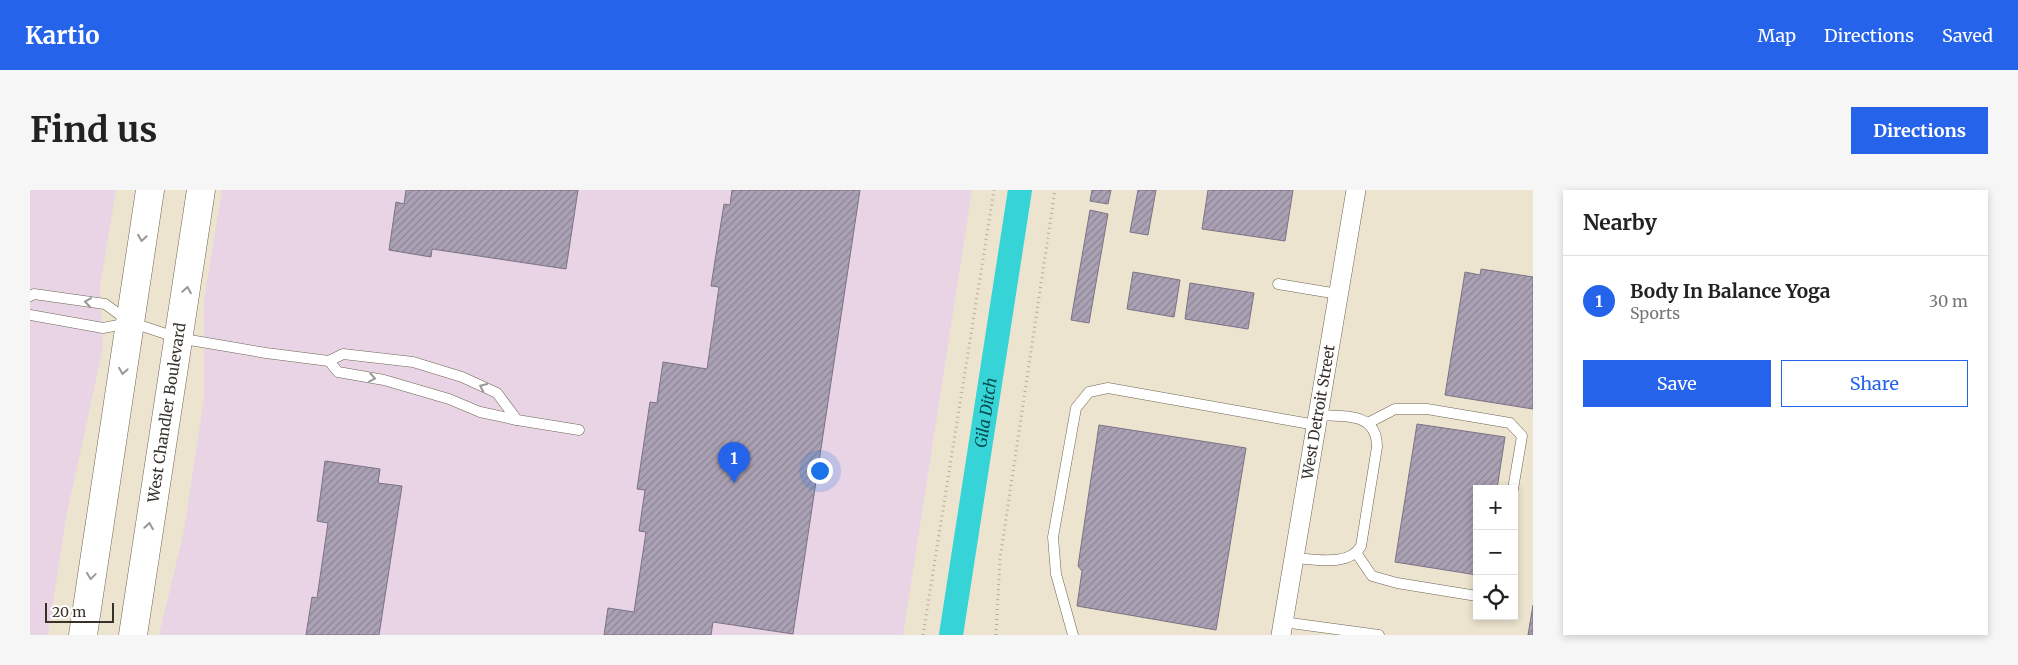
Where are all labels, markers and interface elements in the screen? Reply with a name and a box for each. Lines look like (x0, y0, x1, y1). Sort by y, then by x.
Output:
text: Kartio (25, 20, 100, 51)
text: Map (1758, 24, 1796, 47)
text: Directions (1824, 24, 1914, 47)
text: Saved (1942, 24, 1993, 47)
button: Directions (1851, 107, 1988, 154)
text: Find us (30, 108, 157, 152)
text: Nearby (1583, 209, 1657, 236)
one-way arrow (138, 234, 148, 243)
text: Body In Balance Yoga (1630, 279, 1830, 303)
one-way arrow (181, 286, 191, 295)
text: 1 (1595, 291, 1603, 311)
text: 30 m (1929, 291, 1968, 311)
one-way arrow (83, 297, 92, 307)
text: Sports (1630, 303, 1680, 323)
street label: West Chandler Boulevard (143, 321, 190, 505)
street label: West Detroit Street (1297, 343, 1339, 482)
button: Save (1583, 360, 1771, 407)
button: Share (1781, 360, 1968, 407)
one-way arrow (118, 366, 128, 375)
one-way arrow (367, 372, 376, 382)
water label: Gila Ditch (970, 376, 1001, 449)
one-way arrow (479, 383, 488, 393)
pin: 1 (718, 442, 750, 483)
your location (807, 458, 833, 484)
map controls (1473, 485, 1518, 620)
button: + (1473, 485, 1518, 530)
one-way arrow (144, 522, 154, 531)
button: − (1473, 530, 1518, 575)
one-way arrow (87, 572, 97, 581)
button: locate (1473, 575, 1518, 620)
scale bar (45, 600, 114, 623)
text: 20 m (52, 603, 86, 621)

